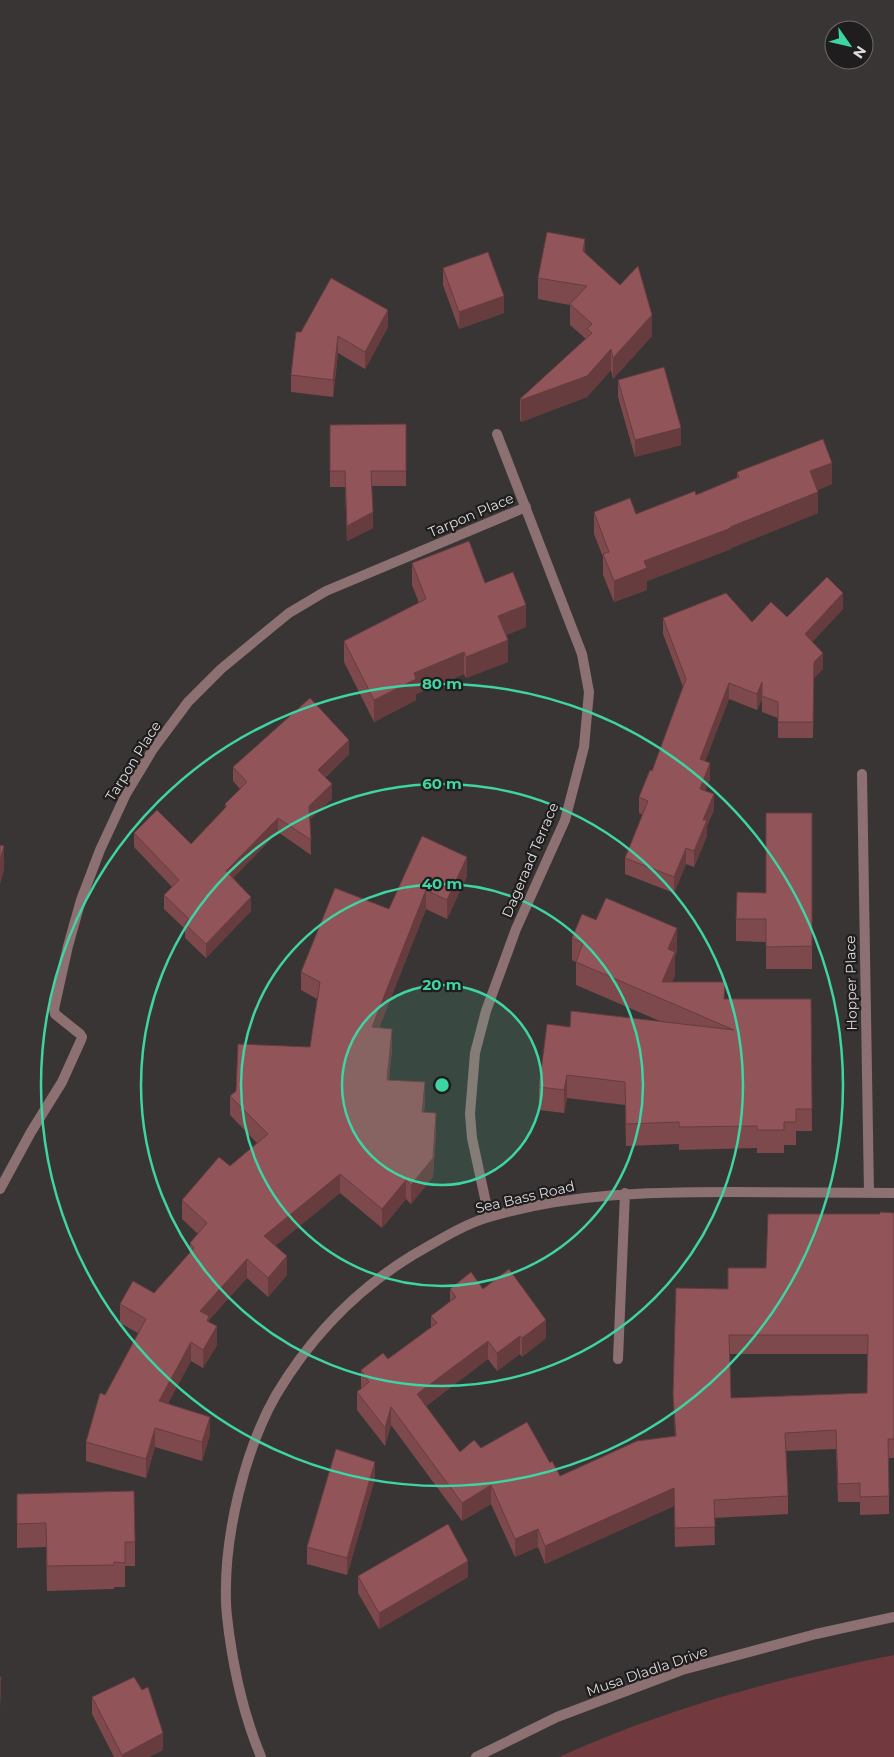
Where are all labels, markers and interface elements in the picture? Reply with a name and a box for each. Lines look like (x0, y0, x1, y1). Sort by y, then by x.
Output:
north arrow (824, 20, 874, 70)
text: N (849, 43, 870, 62)
street label: Tarpon Place (426, 489, 516, 541)
text: 80 m (422, 674, 462, 693)
street label: Tarpon Place (101, 718, 165, 804)
text: 60 m (422, 774, 462, 793)
street label: Dageraad Terrace (498, 800, 562, 920)
text: 40 m (422, 874, 462, 893)
street label: Hopper Place (841, 935, 861, 1031)
text: 20 m (422, 975, 462, 994)
centre of rings (433, 1076, 451, 1094)
street label: Sea Bass Road (474, 1177, 576, 1217)
street label: Musa Dladla Drive (584, 1642, 710, 1700)

